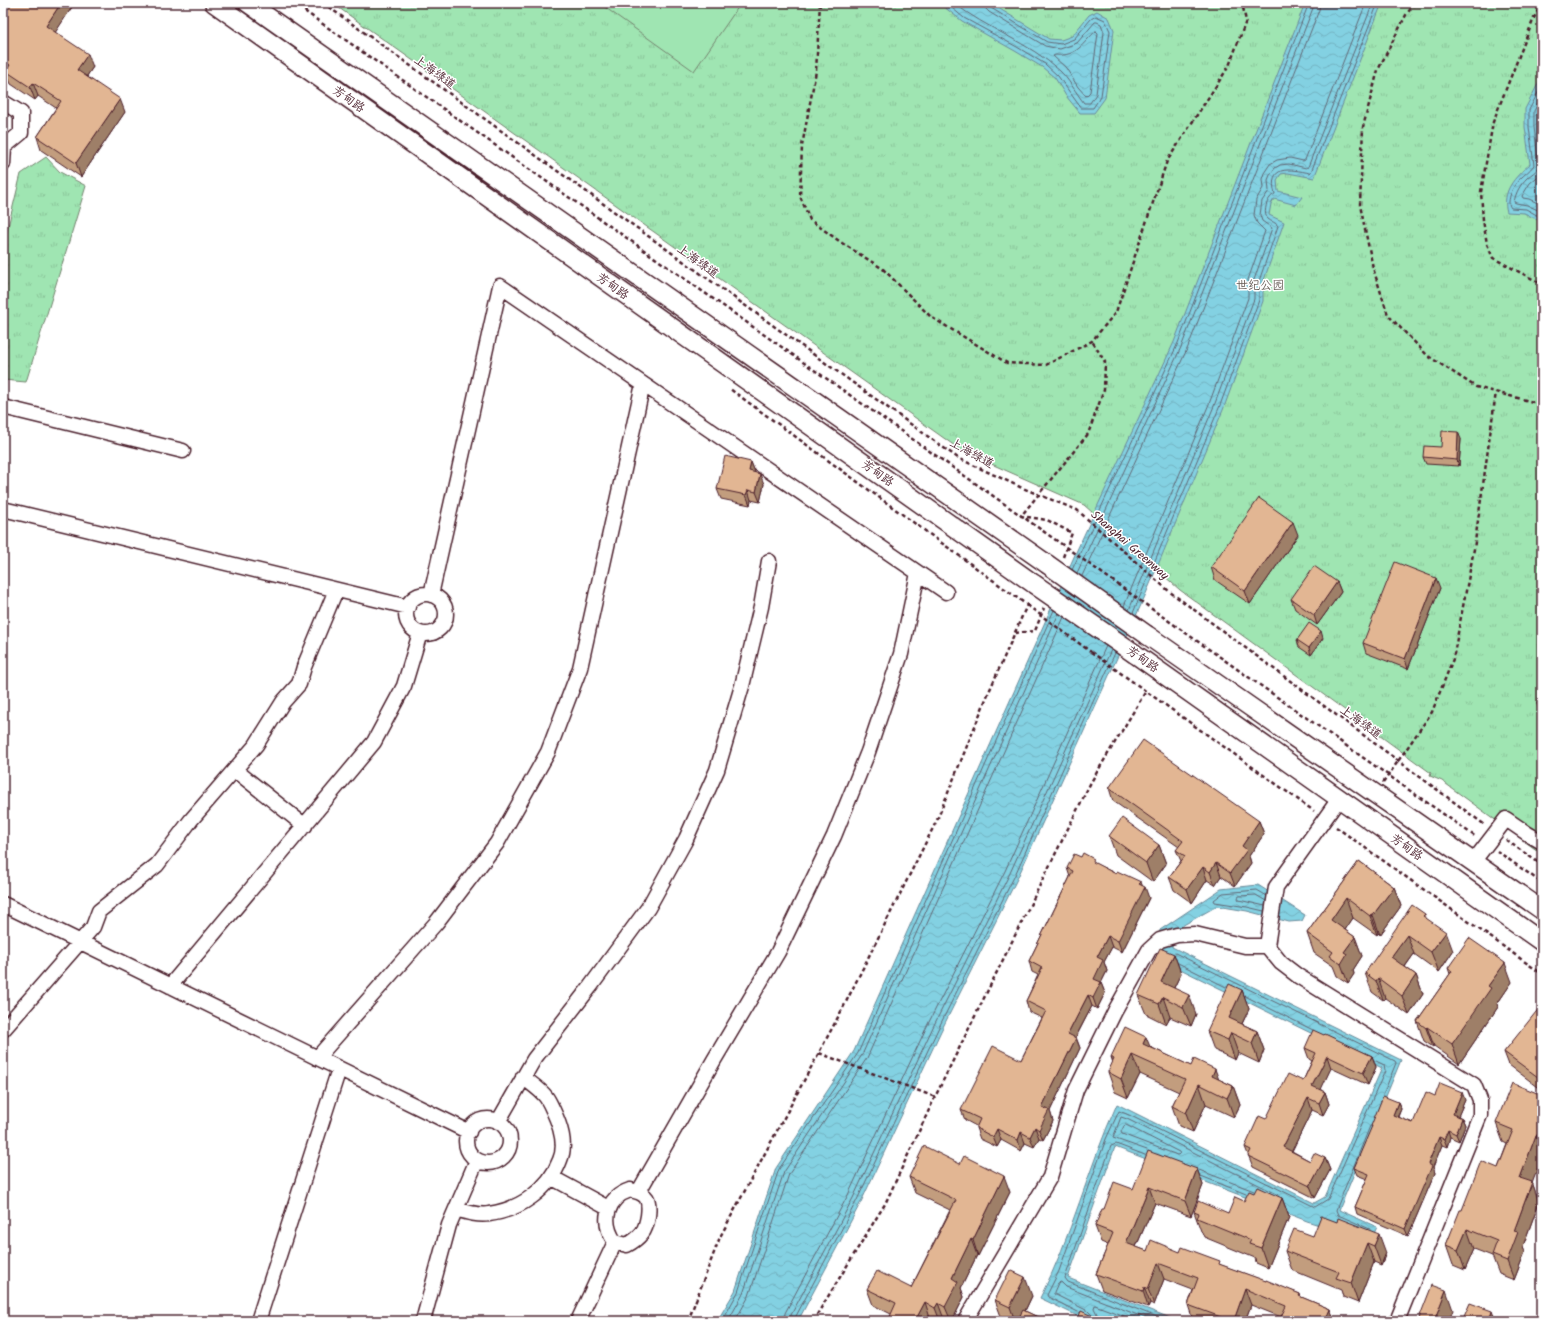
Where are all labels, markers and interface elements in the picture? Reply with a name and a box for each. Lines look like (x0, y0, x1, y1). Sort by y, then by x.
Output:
street label: 上海绿道 (410, 51, 460, 94)
street label: 芳甸路 (329, 81, 369, 118)
street label: 上海绿道 (673, 240, 723, 283)
street label: 芳甸路 (593, 268, 633, 305)
park label: 世纪公园 (1236, 276, 1284, 295)
street label: 上海绿道 (946, 433, 997, 473)
street label: 芳甸路 (858, 455, 898, 492)
street label: Shanghai Greenway (1086, 506, 1173, 585)
street label: 芳甸路 (1123, 641, 1163, 678)
street label: 上海绿道 (1336, 701, 1386, 744)
street label: 芳甸路 (1387, 829, 1427, 866)

